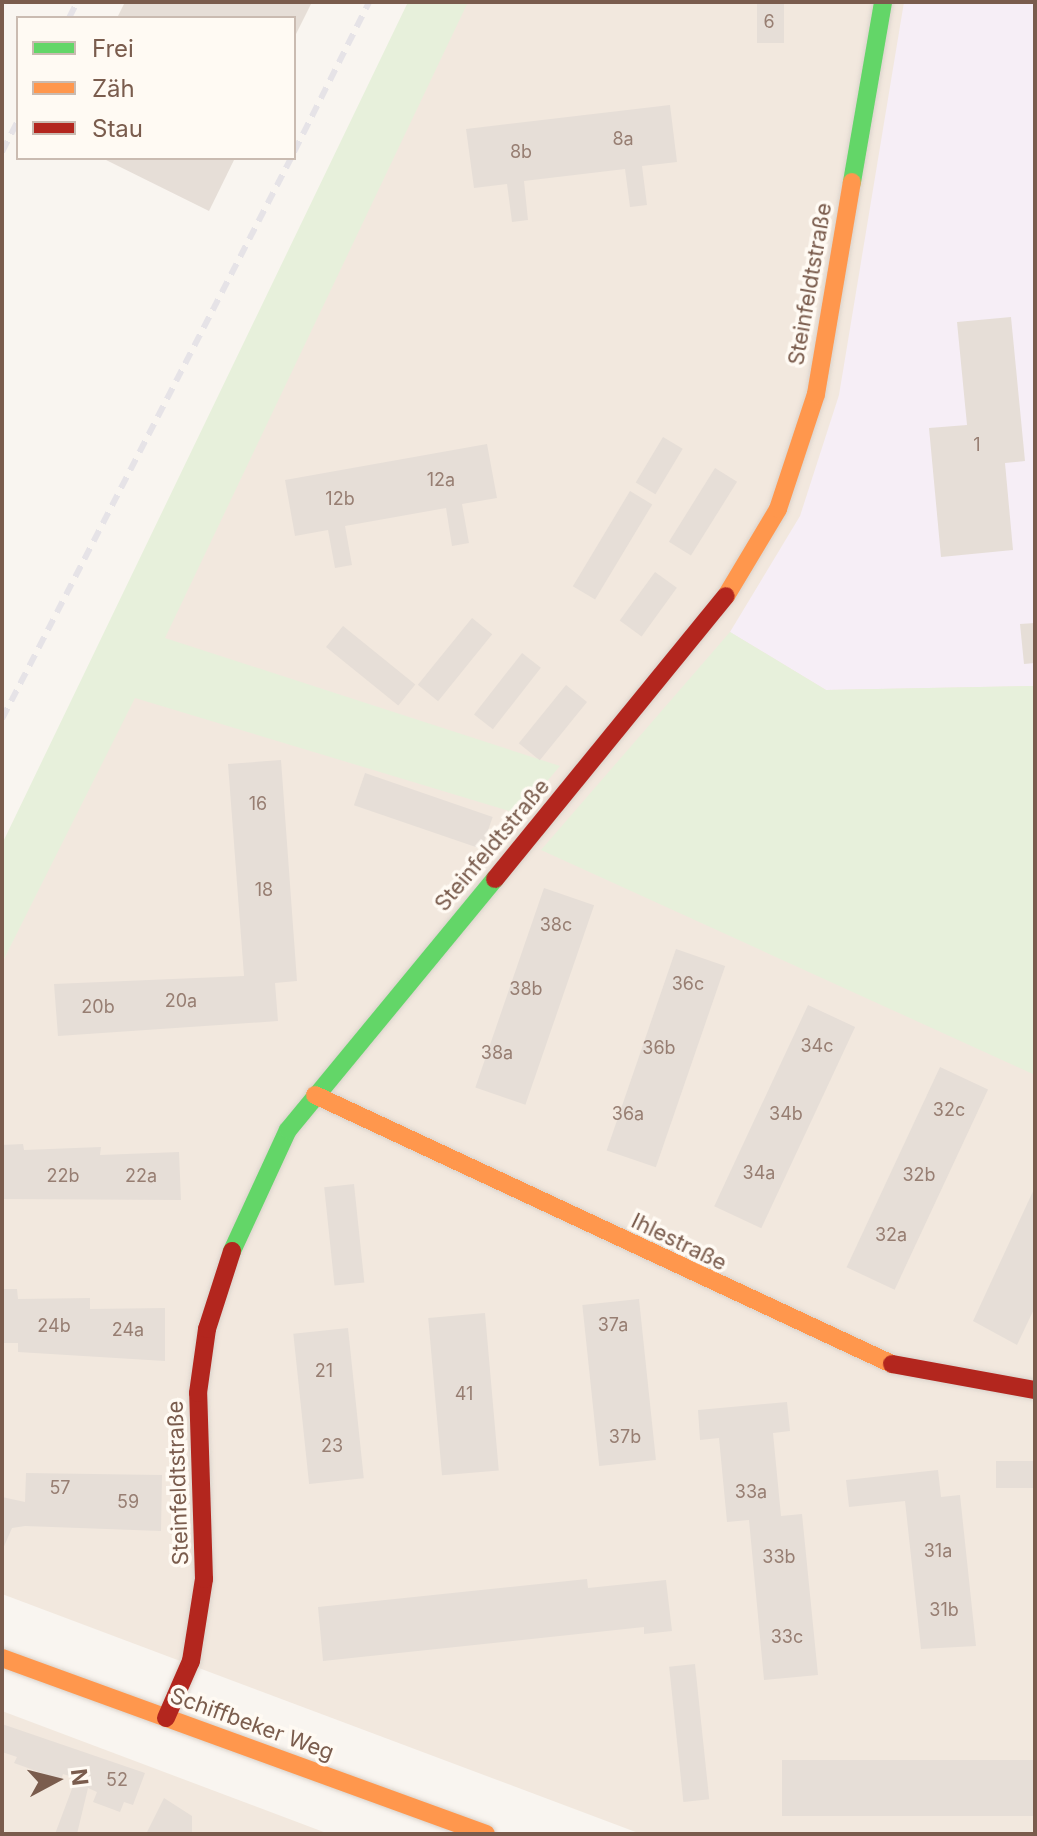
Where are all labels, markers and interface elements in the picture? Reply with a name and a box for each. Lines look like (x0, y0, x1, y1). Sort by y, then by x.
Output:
house number: 6 (763, 11, 775, 33)
legend (16, 16, 296, 160)
text: Frei (92, 34, 134, 63)
text: Zäh (92, 74, 135, 103)
text: Stau (92, 114, 143, 143)
house number: 8a (612, 128, 634, 150)
house number: 8b (510, 141, 532, 163)
street label: Steinfeldtstraße (783, 201, 837, 367)
house number: 1 (973, 434, 981, 456)
house number: 12a (427, 469, 455, 491)
house number: 12b (325, 488, 355, 510)
street label: Steinfeldtstraße (429, 774, 555, 916)
house number: 16 (249, 793, 267, 815)
house number: 18 (255, 879, 273, 901)
house number: 38c (540, 914, 572, 936)
house number: 36c (672, 973, 704, 995)
house number: 38b (509, 978, 543, 1000)
house number: 20a (165, 990, 197, 1012)
house number: 20b (81, 996, 115, 1018)
house number: 34c (800, 1035, 834, 1057)
house number: 36b (642, 1037, 676, 1059)
house number: 38a (481, 1042, 513, 1064)
house number: 32c (933, 1099, 965, 1121)
house number: 36a (612, 1103, 644, 1125)
house number: 34b (769, 1103, 803, 1125)
house number: 34a (743, 1162, 775, 1184)
house number: 32b (902, 1164, 936, 1186)
house number: 22b (47, 1165, 79, 1187)
house number: 22a (125, 1165, 157, 1187)
street label: Ihlestraße (627, 1208, 731, 1276)
house number: 32a (875, 1224, 907, 1246)
house number: 37a (598, 1314, 628, 1336)
house number: 24b (37, 1315, 71, 1337)
house number: 24a (112, 1319, 144, 1341)
house number: 21 (315, 1360, 333, 1382)
house number: 41 (455, 1383, 473, 1405)
street label: Steinfeldtstraße (162, 1400, 194, 1566)
house number: 37b (609, 1426, 641, 1448)
house number: 23 (321, 1435, 343, 1457)
house number: 57 (49, 1477, 71, 1499)
house number: 33a (735, 1481, 767, 1503)
house number: 59 (117, 1491, 139, 1513)
house number: 31a (924, 1540, 952, 1562)
house number: 33b (762, 1546, 796, 1568)
house number: 31b (929, 1599, 959, 1621)
house number: 33c (771, 1626, 803, 1648)
street label: Schiffbeker Weg (166, 1682, 338, 1766)
north arrow (16, 1740, 96, 1820)
text: N (66, 1767, 94, 1787)
house number: 52 (106, 1769, 128, 1791)

